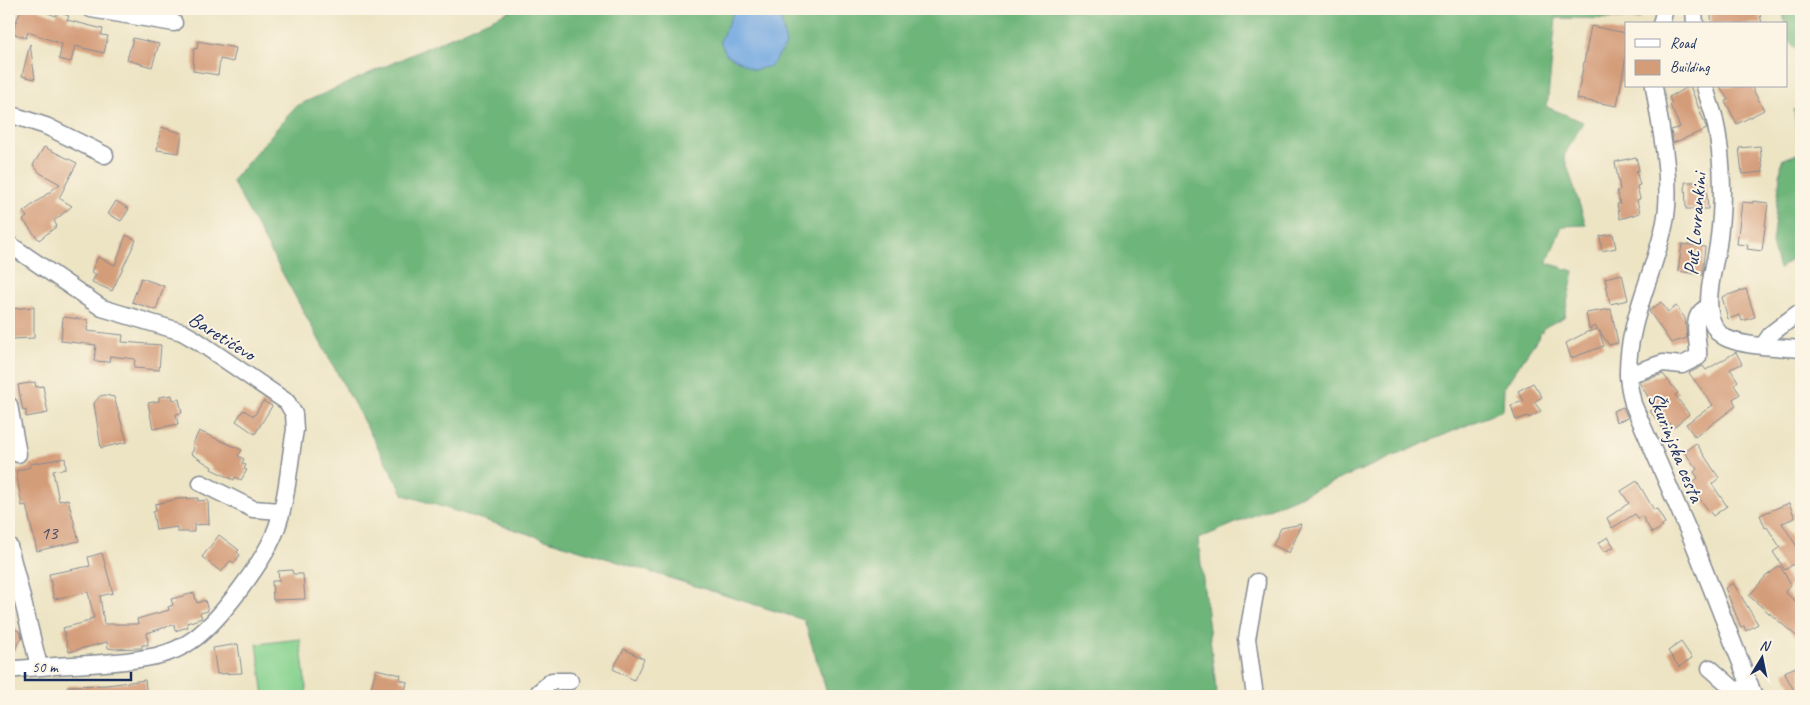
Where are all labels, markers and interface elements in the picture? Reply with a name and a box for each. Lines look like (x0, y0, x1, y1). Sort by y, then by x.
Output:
legend (1625, 22, 1788, 88)
text: Road (1670, 34, 1697, 53)
text: Building (1670, 58, 1710, 77)
street label: Put Lovrankini (1678, 169, 1713, 276)
street label: Baretićevo (184, 305, 262, 368)
street label: Škurinjska cesta (1642, 388, 1710, 507)
house number: 13 (40, 521, 59, 545)
north arrow (1738, 632, 1788, 682)
text: N (1758, 637, 1772, 655)
scale bar (25, 650, 131, 682)
text: 50 m (32, 658, 59, 677)

